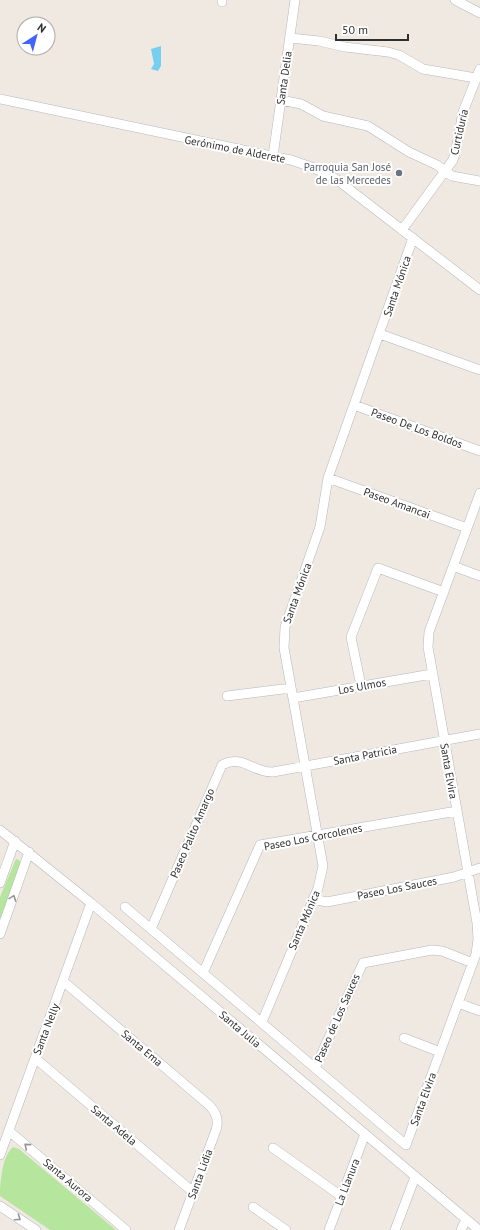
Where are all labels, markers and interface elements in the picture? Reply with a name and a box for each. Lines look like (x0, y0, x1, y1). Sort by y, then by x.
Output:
north arrow (16, 16, 56, 56)
scale bar (336, 16, 408, 42)
text: N (35, 20, 49, 36)
text: 50 m (342, 22, 368, 37)
street label: Santa Delia (273, 50, 295, 106)
street label: Curtiduría (447, 108, 471, 156)
street label: Gerónimo de Alderete (183, 132, 287, 166)
place label: Parroquia San José de las Mercedes (304, 160, 391, 187)
marker: Parroquia San José de las Mercedes (394, 168, 404, 178)
street label: Santa Mónica (380, 254, 414, 318)
street label: Paseo De Los Boldos (369, 405, 465, 451)
street label: Paseo Amancai (362, 484, 432, 522)
street label: Santa Mónica (280, 561, 314, 625)
street label: Los Ulmos (337, 675, 387, 697)
street label: Santa Patricia (332, 742, 398, 768)
street label: Santa Elvira (437, 742, 461, 800)
street label: Paseo Palito Amargo (167, 786, 217, 880)
street label: Paseo Los Corcolenes (263, 821, 364, 853)
street label: Paseo Los Sauces (356, 873, 438, 903)
street label: Santa Mónica (285, 888, 323, 952)
one-way arrow (9, 894, 17, 901)
street label: Paseo de Los Sauces (311, 971, 363, 1064)
street label: Santa Nelly (30, 1000, 63, 1057)
street label: Santa Julia (216, 1008, 264, 1050)
street label: Santa Ema (118, 1027, 166, 1069)
street label: Santa Elvira (407, 1070, 439, 1128)
street label: Santa Adela (88, 1102, 140, 1148)
one-way arrow (25, 1144, 32, 1151)
street label: Santa Lidia (184, 1147, 216, 1201)
street label: Santa Aurora (40, 1155, 96, 1205)
street label: La Llanura (332, 1156, 362, 1208)
one-way arrow (14, 1213, 21, 1221)

